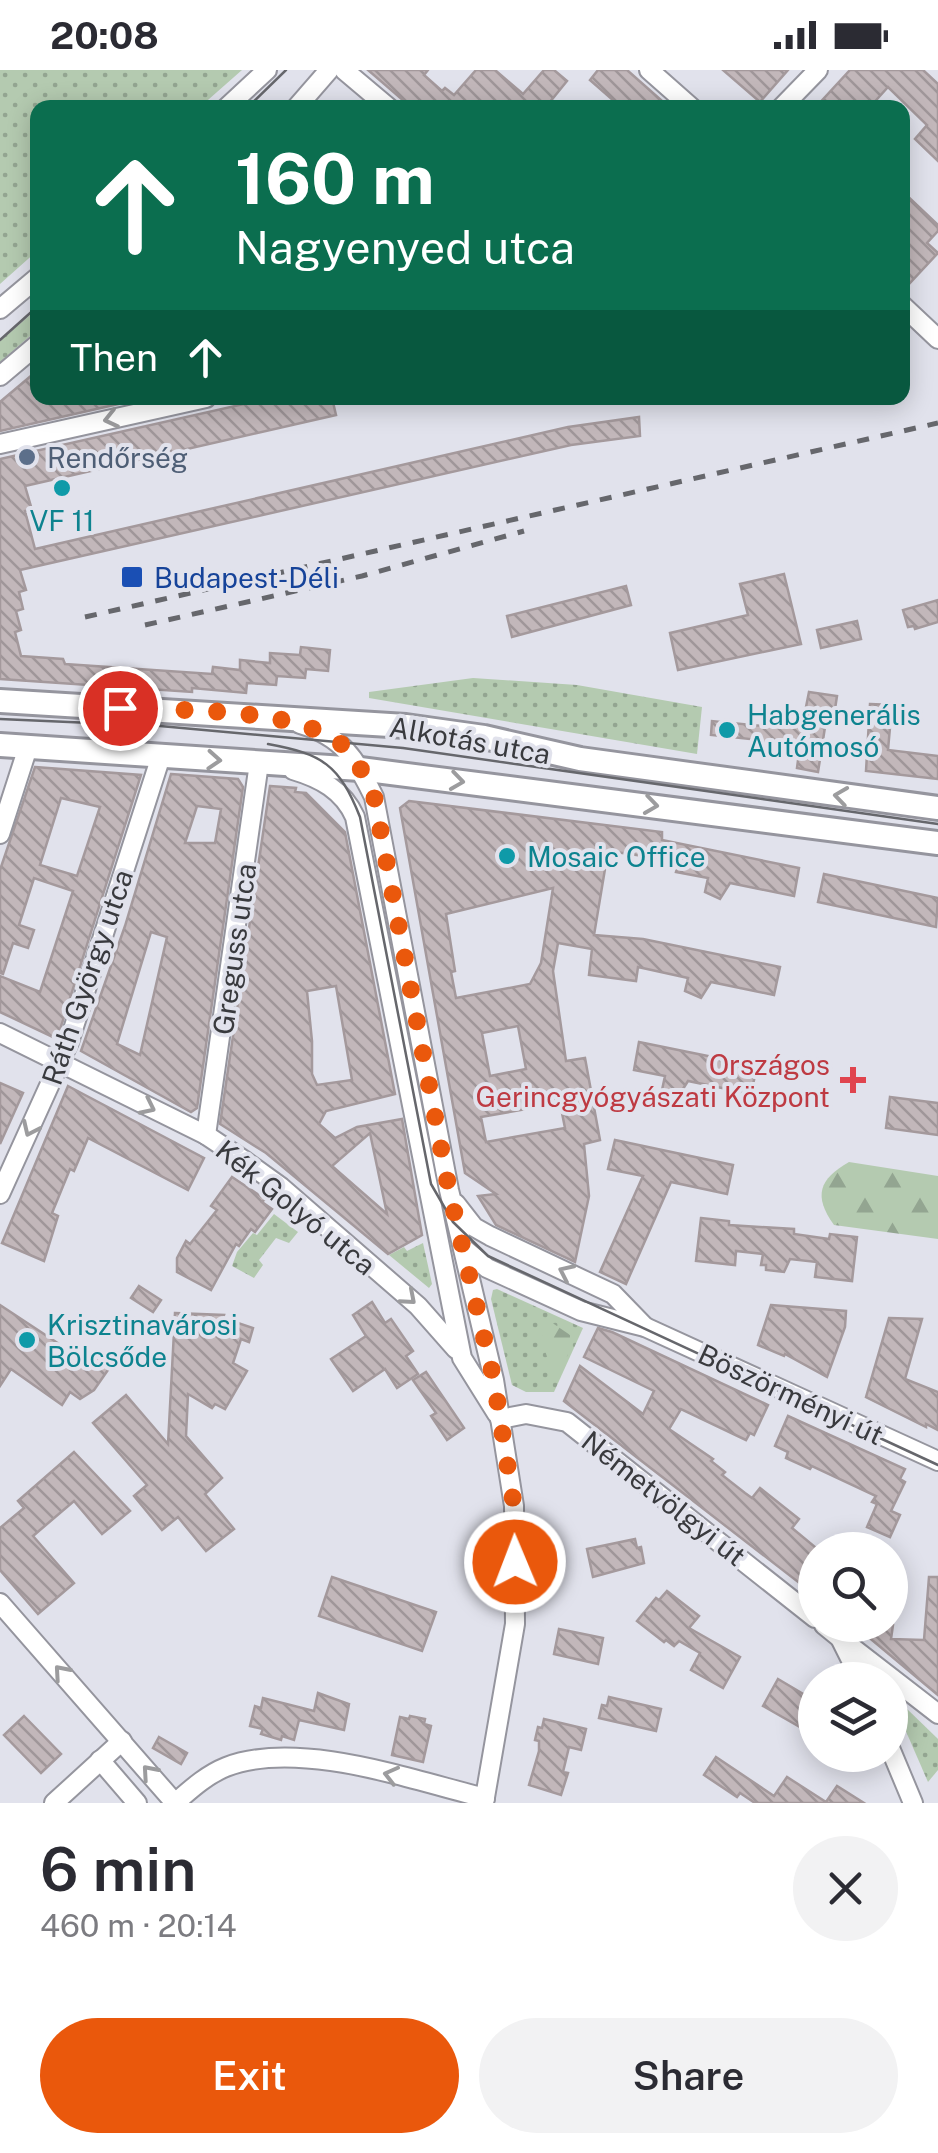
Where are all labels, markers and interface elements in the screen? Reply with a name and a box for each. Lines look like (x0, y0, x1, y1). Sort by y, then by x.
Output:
text: 20:08 (50, 13, 159, 58)
text: 160 m (235, 137, 435, 220)
icon: ahead (70, 140, 200, 270)
text: Nagyenyed utca (235, 221, 575, 274)
icon: ahead (178, 330, 233, 385)
text: Then (70, 335, 158, 380)
one-way arrow (103, 407, 120, 428)
place label: Rendőrség (47, 441, 188, 474)
marker: Rendőrség (16, 446, 38, 468)
marker: VF 11 (51, 477, 73, 499)
place label: VF 11 (29, 504, 95, 537)
place label: Budapest-Déli (154, 561, 339, 594)
marker: Budapest-Déli (119, 564, 145, 590)
pin (78, 666, 163, 751)
icon: arrive (93, 681, 148, 736)
place label: Habgenerális Autómosó (747, 698, 921, 763)
street label: Alkotás utca (387, 710, 553, 770)
marker: Habgenerális Autómosó (716, 719, 738, 741)
one-way arrow (206, 748, 222, 770)
one-way arrow (449, 770, 465, 791)
one-way arrow (833, 786, 849, 807)
one-way arrow (643, 794, 659, 815)
place label: Mosaic Office (527, 840, 706, 873)
marker: Mosaic Office (496, 845, 518, 867)
street label: Greguss utca (206, 861, 262, 1037)
street label: Ráth György utca (35, 865, 139, 1089)
place label: Országos Gerincgyógyászati Központ (476, 1048, 830, 1113)
marker: Országos Gerincgyógyászati Központ (840, 1067, 866, 1093)
one-way arrow (138, 1094, 156, 1114)
one-way arrow (23, 1119, 43, 1137)
street label: Kék Golyó utca (210, 1133, 382, 1281)
one-way arrow (558, 1265, 576, 1285)
one-way arrow (397, 1287, 416, 1305)
place label: Krisztinavárosi Bölcsőde (47, 1308, 238, 1373)
marker: Krisztinavárosi Bölcsőde (16, 1329, 38, 1351)
street label: Böszörményi út (693, 1337, 889, 1451)
street label: Németvölgyi út (575, 1424, 753, 1572)
position arrow (463, 1510, 567, 1614)
map controls (798, 1532, 908, 1772)
button: search (798, 1532, 908, 1642)
button: layers (798, 1662, 908, 1772)
one-way arrow (55, 1665, 73, 1684)
one-way arrow (142, 1765, 160, 1784)
one-way arrow (383, 1766, 400, 1787)
text: 6 min (40, 1834, 196, 1905)
button: close (793, 1836, 898, 1941)
text: 460 m · 20:14 (40, 1907, 237, 1944)
button: Exit (40, 2018, 459, 2133)
button: Share (479, 2018, 898, 2133)

